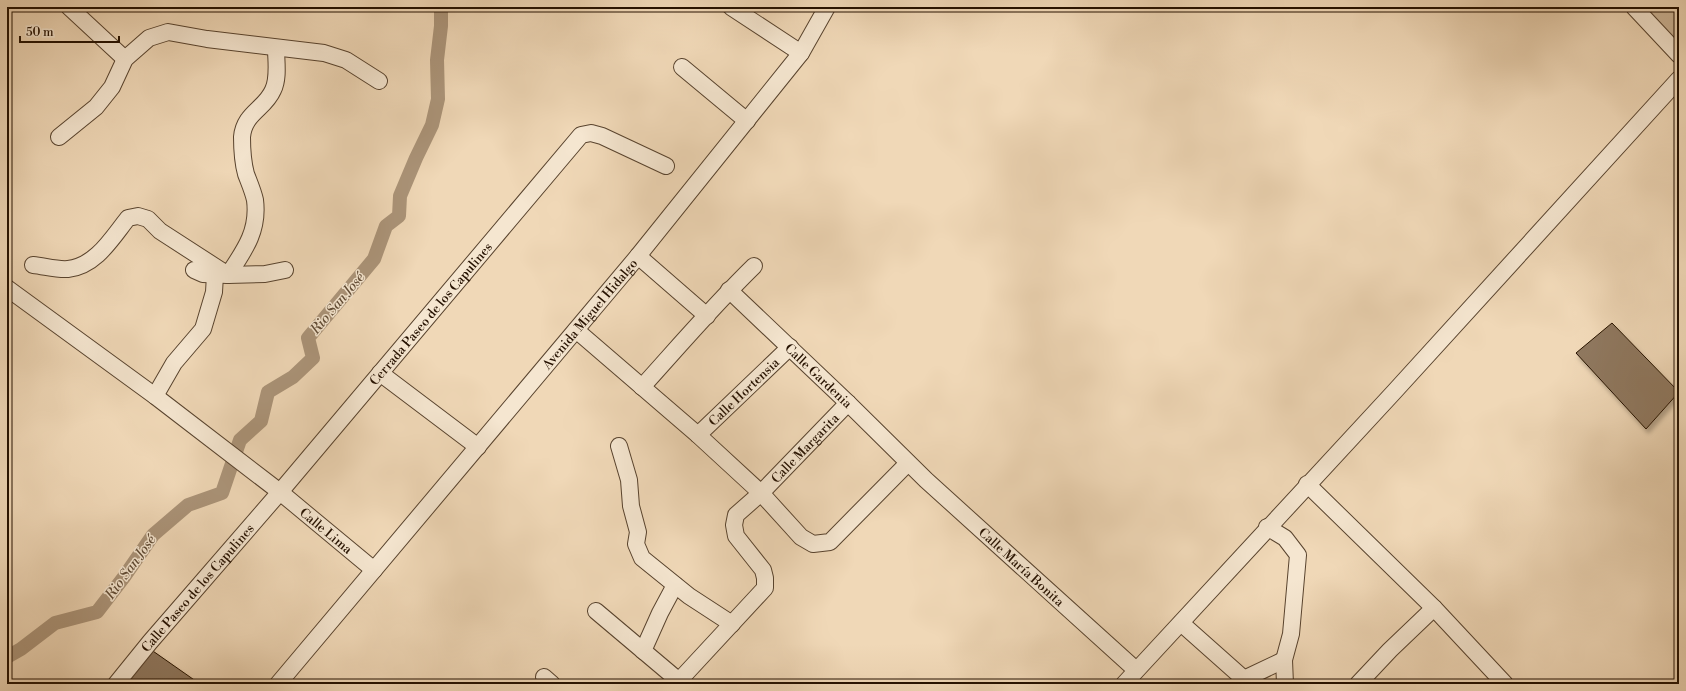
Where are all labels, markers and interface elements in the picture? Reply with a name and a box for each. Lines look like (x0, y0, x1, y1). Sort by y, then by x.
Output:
scale bar (20, 18, 119, 44)
text: 50 m (26, 25, 54, 40)
street label: Cerrada Paseo de los Capulines (366, 239, 496, 389)
street label: Avenida Miguel Hidalgo (539, 256, 641, 374)
water label: Rio San José (306, 268, 370, 339)
street label: Calle Gardenia (781, 340, 856, 412)
street label: Calle Hortensia (706, 354, 783, 430)
street label: Calle Margarita (768, 410, 843, 487)
street label: Calle Lima (296, 505, 355, 558)
street label: Calle Paseo de los Capulines (138, 521, 258, 656)
street label: Calle María Bonita (975, 525, 1068, 611)
water label: Rio San José (101, 531, 161, 604)

